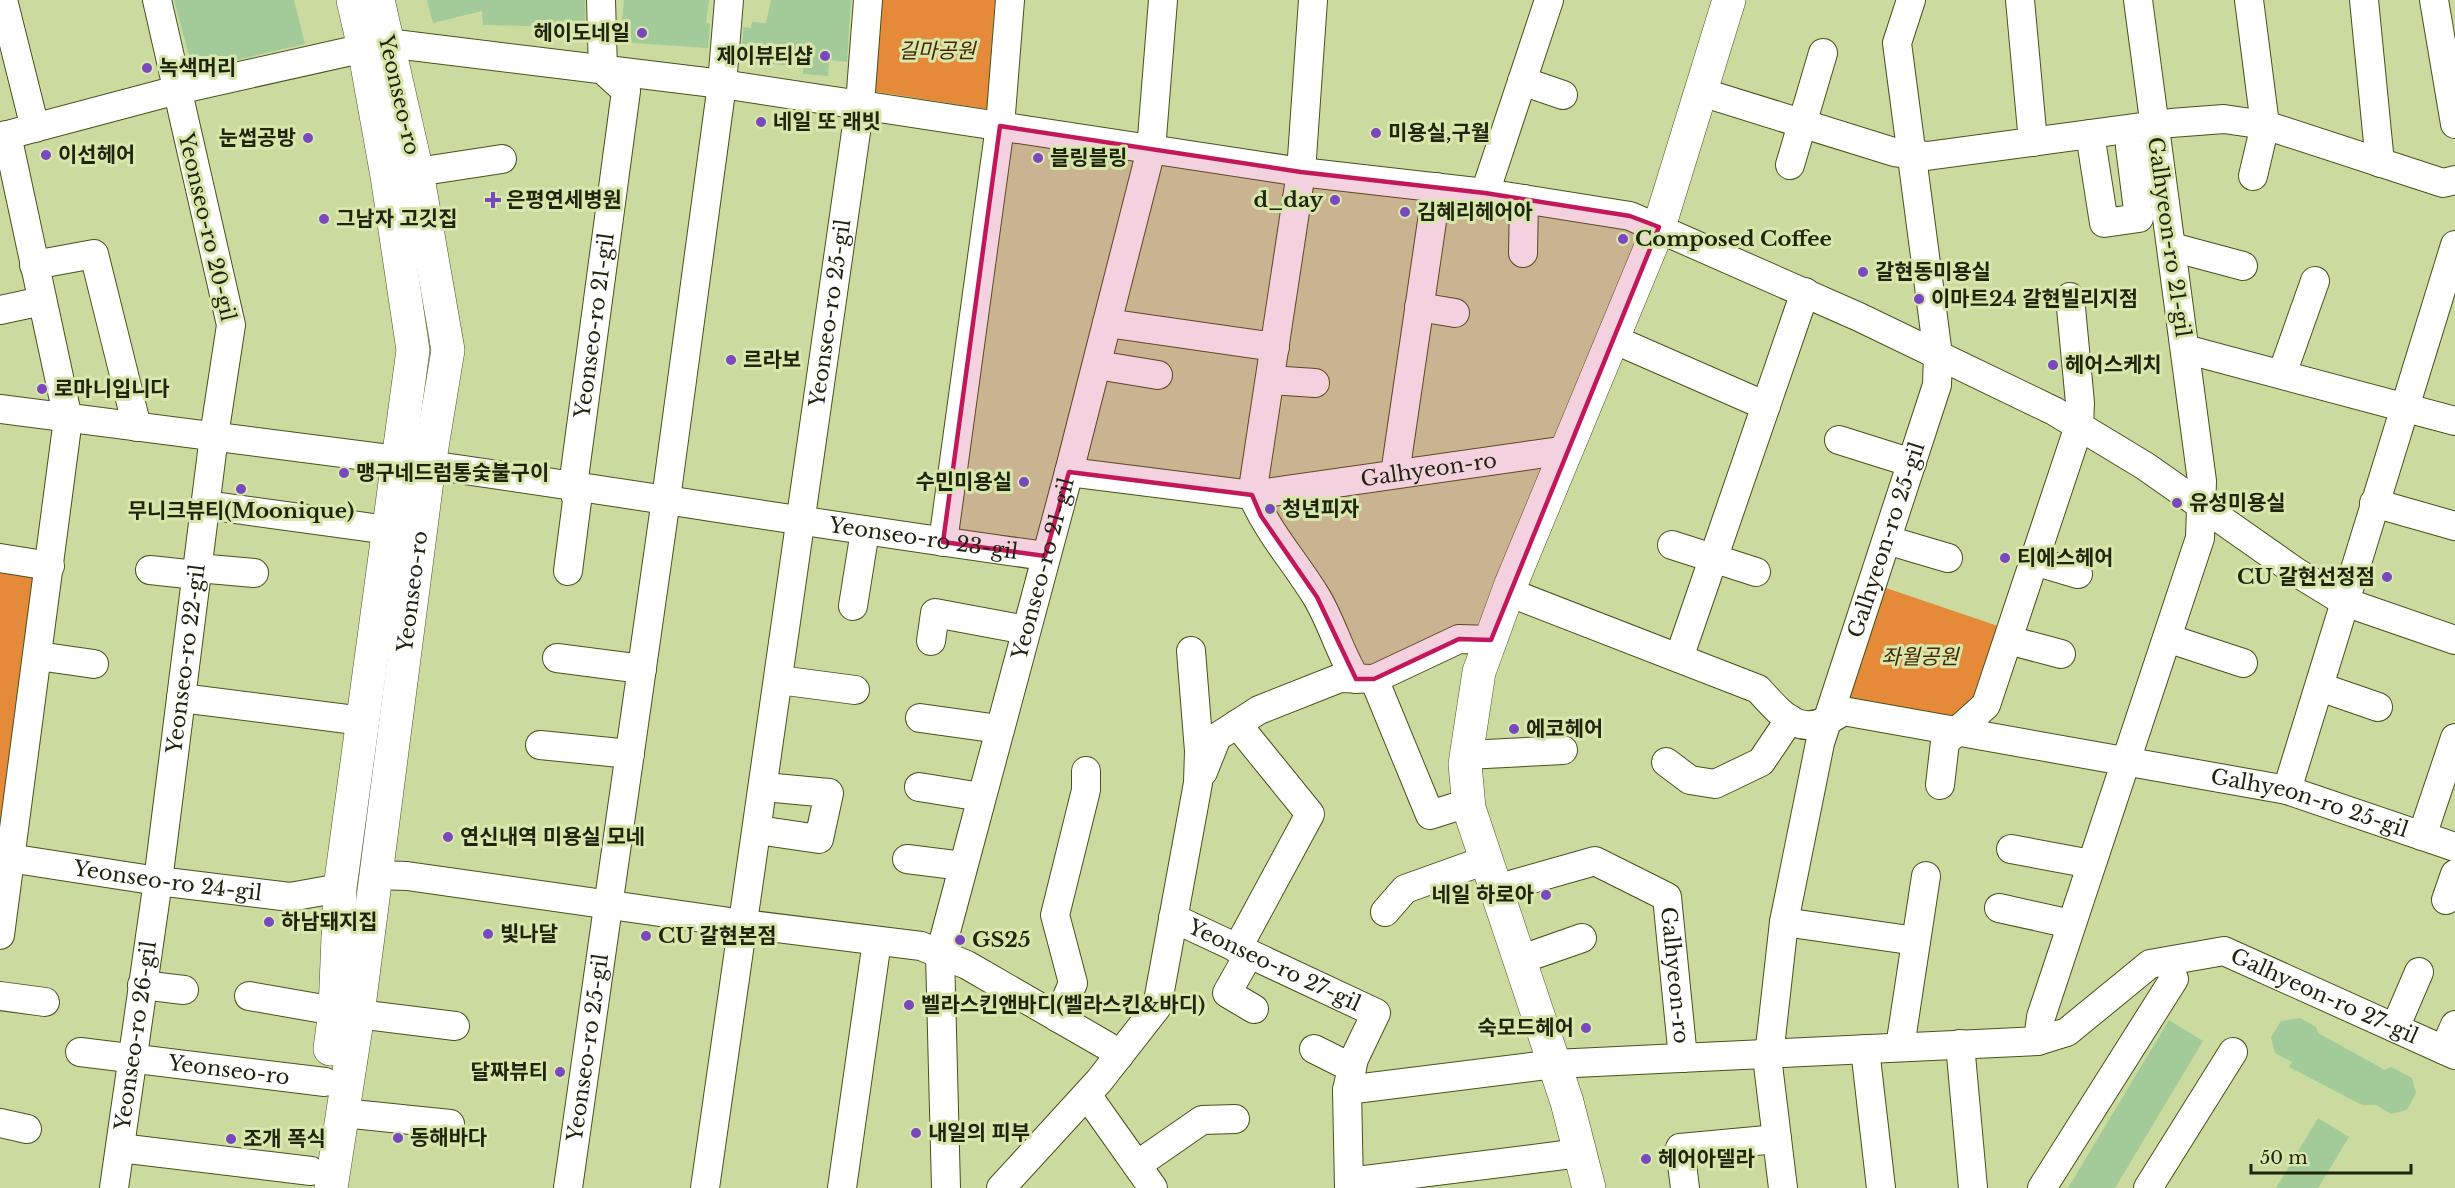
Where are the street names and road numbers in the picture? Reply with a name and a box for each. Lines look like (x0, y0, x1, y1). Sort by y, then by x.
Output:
street label: Yeonseo-ro (372, 32, 425, 157)
street label: Yeonseo-ro 20-gil (172, 129, 241, 324)
street label: Galhyeon-ro 21-gil (2142, 135, 2196, 339)
street label: Yeonseo-ro 25-gil (804, 217, 856, 409)
street label: Yeonseo-ro 21-gil (569, 231, 620, 421)
street label: Galhyeon-ro 25-gil (1842, 439, 1931, 641)
street label: Galhyeon-ro (1359, 447, 1499, 492)
street label: Yeonseo-ro 21-gil (1006, 475, 1080, 663)
street label: Yeonseo-ro 23-gil (826, 512, 1020, 565)
street label: Yeonseo-ro (392, 529, 433, 655)
street label: Yeonseo-ro 22-gil (161, 563, 211, 756)
street label: Galhyeon-ro 25-gil (2209, 764, 2412, 843)
street label: Yeonseo-ro 24-gil (71, 855, 264, 907)
street label: Galhyeon-ro (1655, 906, 1694, 1045)
street label: Yeonseo-ro 27-gil (1183, 914, 1365, 1017)
street label: Yeonseo-ro 26-gil (109, 939, 162, 1133)
street label: Galhyeon-ro 27-gil (2227, 943, 2422, 1050)
street label: Yeonseo-ro 25-gil (562, 952, 614, 1144)
street label: Yeonseo-ro (166, 1050, 291, 1091)

